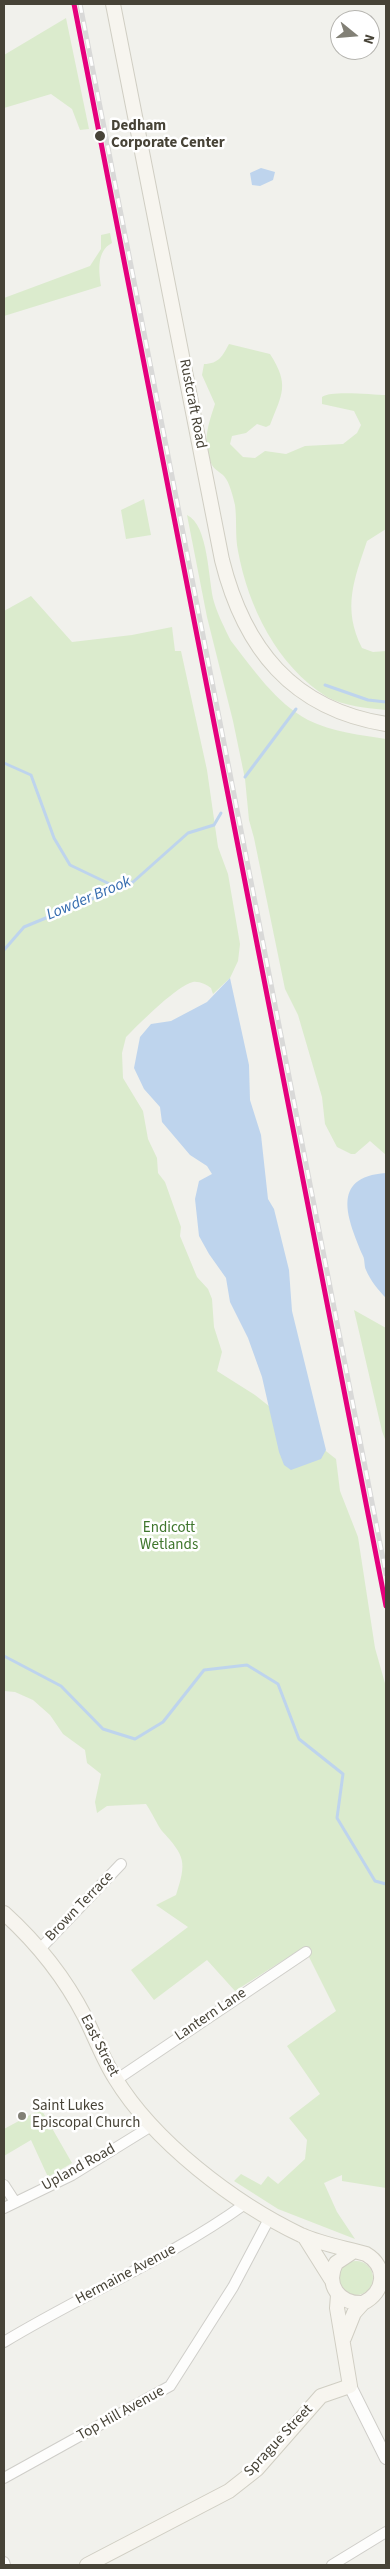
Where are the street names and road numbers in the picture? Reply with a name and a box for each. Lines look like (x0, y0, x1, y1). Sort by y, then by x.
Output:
street label: Rustcraft Road (174, 358, 210, 450)
street label: Brown Terrace (42, 1868, 118, 1946)
street label: Lantern Lane (172, 1985, 250, 2045)
street label: East Street (76, 2012, 122, 2080)
street label: Upland Road (39, 2140, 119, 2196)
street label: Hermaine Avenue (73, 2241, 179, 2309)
street label: Top Hill Avenue (74, 2383, 168, 2445)
street label: Sprague Street (241, 2401, 317, 2481)

